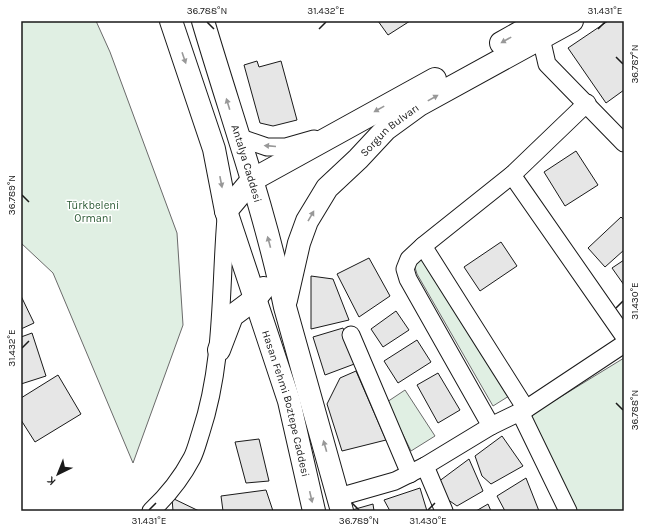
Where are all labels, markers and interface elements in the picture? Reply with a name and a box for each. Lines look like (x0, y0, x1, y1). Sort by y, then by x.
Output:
text: 36.788°N (187, 5, 227, 17)
text: 31.432°E (307, 5, 345, 17)
text: 31.431°E (588, 5, 622, 17)
one-way arrow (500, 37, 512, 44)
text: 36.787°N (629, 44, 641, 84)
one-way arrow (182, 52, 188, 64)
one-way arrow (427, 94, 439, 101)
one-way arrow (225, 97, 231, 109)
street label: Sorgun Bulvarı (357, 101, 421, 159)
one-way arrow (374, 106, 385, 113)
street label: Antalya Caddesi (229, 123, 265, 204)
one-way arrow (264, 143, 276, 150)
text: 36.789°N (6, 175, 18, 215)
one-way arrow (218, 176, 224, 188)
park label: Türkbeleni Ormanı (67, 199, 119, 225)
one-way arrow (307, 210, 314, 222)
one-way arrow (266, 235, 272, 247)
text: 31.430°E (629, 282, 641, 320)
text: 31.432°E (6, 329, 18, 367)
street label: Hasan Fehmi Boztepe Caddesi (259, 329, 313, 478)
text: 36.788°N (629, 390, 641, 430)
one-way arrow (322, 440, 328, 452)
north arrow (38, 454, 78, 494)
text: K (44, 473, 59, 488)
one-way arrow (309, 491, 315, 503)
text: 31.431°E (132, 515, 166, 527)
text: 36.789°N (339, 515, 379, 527)
text: 31.430°E (409, 515, 447, 527)

